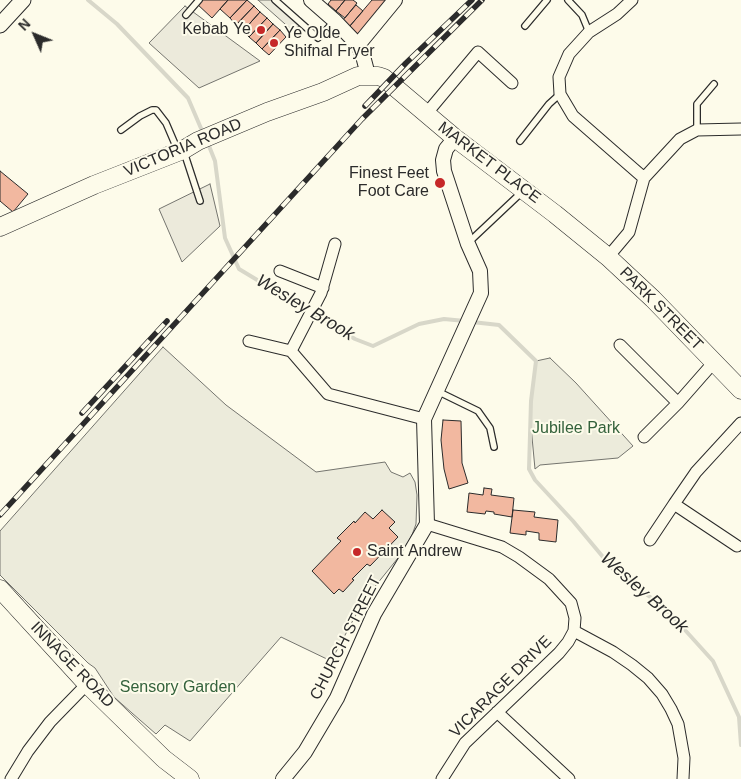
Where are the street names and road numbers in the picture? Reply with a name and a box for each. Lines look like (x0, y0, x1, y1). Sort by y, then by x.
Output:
street label: VICTORIA ROAD (121, 115, 245, 181)
street label: MARKET PLACE (434, 118, 544, 208)
street label: PARK STREET (615, 263, 707, 355)
street label: CHURCH STREET (306, 573, 386, 703)
street label: INNAGE ROAD (26, 618, 118, 712)
street label: VICARAGE DRIVE (446, 632, 556, 742)

